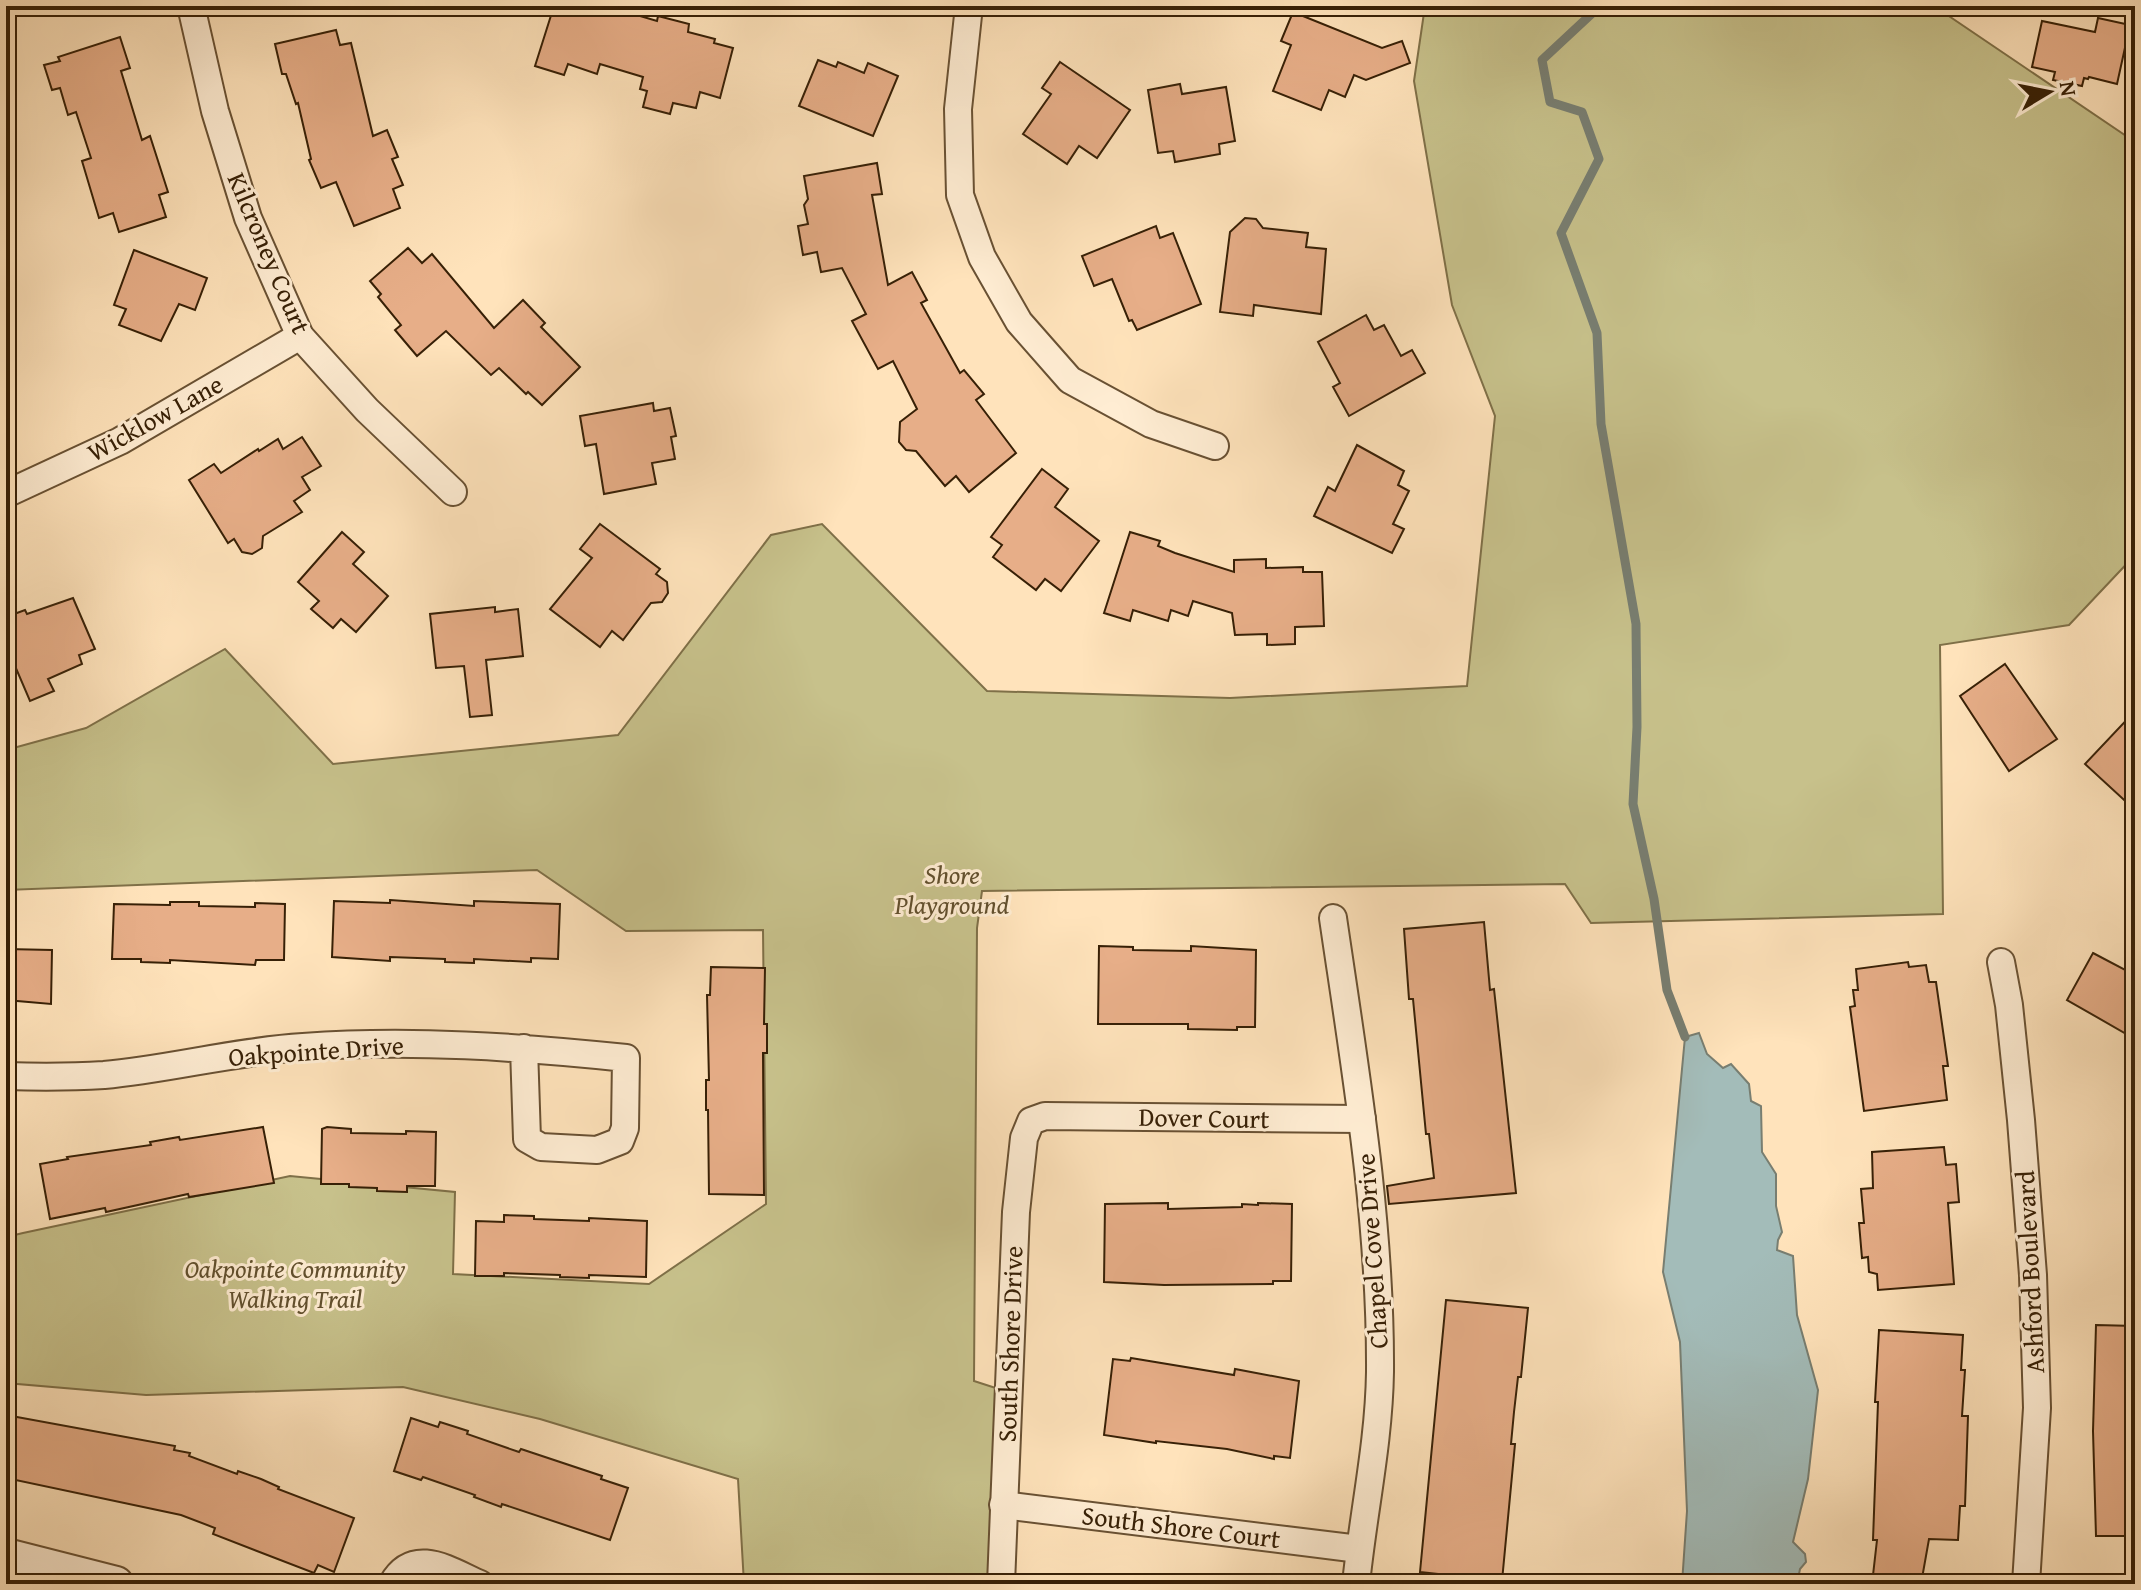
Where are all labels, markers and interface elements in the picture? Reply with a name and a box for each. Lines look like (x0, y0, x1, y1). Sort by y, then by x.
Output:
north arrow (2009, 52, 2089, 132)
text: N (2052, 79, 2086, 99)
street label: Kilcroney Court (218, 166, 321, 340)
street label: Wicklow Lane (80, 364, 230, 471)
park label: Shore Playground (894, 855, 1009, 924)
street label: Oakpointe Drive (227, 1025, 405, 1076)
street label: Dover Court (1138, 1097, 1270, 1138)
street label: Chapel Cove Drive (1345, 1152, 1398, 1350)
street label: Ashford Boulevard (2005, 1170, 2054, 1374)
street label: South Shore Drive (987, 1245, 1032, 1443)
park label: Oakpointe Community Walking Trail (184, 1249, 406, 1318)
street label: South Shore Court (1080, 1495, 1283, 1558)

